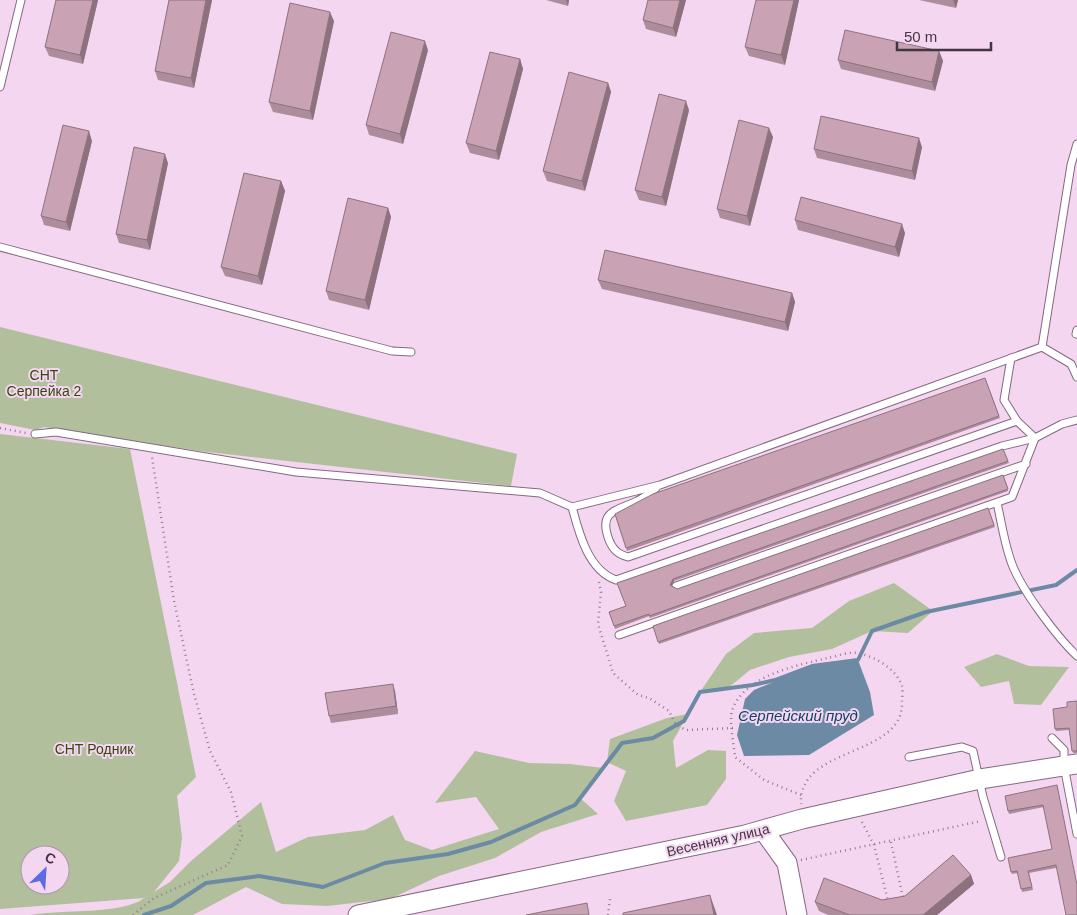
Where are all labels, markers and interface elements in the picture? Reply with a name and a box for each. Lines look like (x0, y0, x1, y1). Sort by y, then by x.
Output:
scale bar (897, 20, 991, 52)
text: 50 m (904, 28, 937, 45)
park label: СНТ Серпейка 2 (7, 367, 82, 399)
water label: Серпейский пруд (738, 707, 858, 724)
park label: СНТ Родник (55, 741, 134, 757)
street label: Весенняя улица (665, 820, 771, 860)
north arrow (20, 845, 70, 895)
text: С (43, 849, 58, 868)

